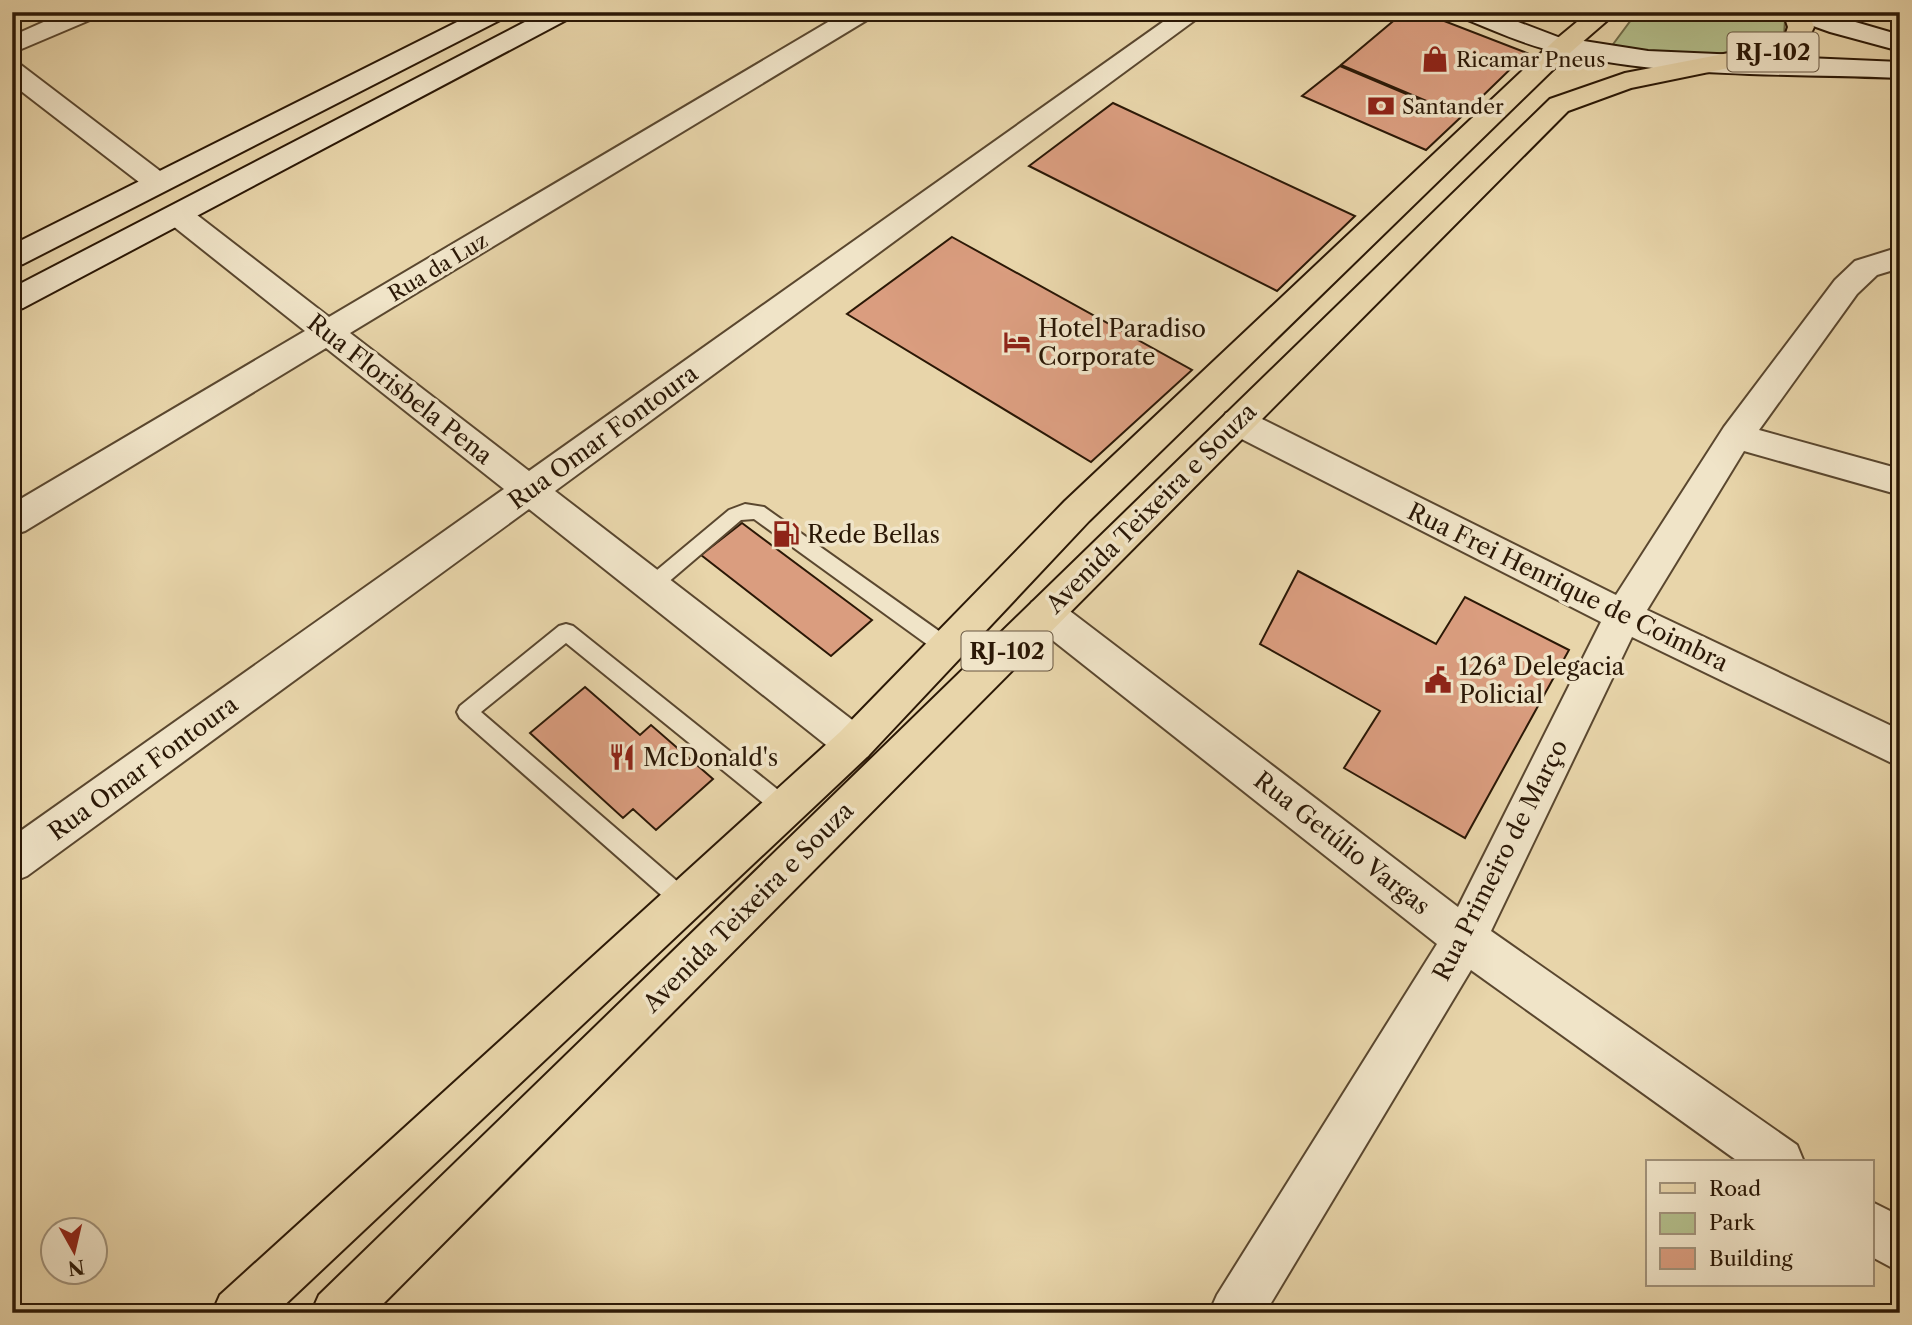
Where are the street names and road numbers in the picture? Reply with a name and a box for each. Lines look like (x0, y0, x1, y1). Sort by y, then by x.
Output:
road number: RJ-102 (1728, 32, 1818, 72)
street label: Rua da Luz (384, 228, 492, 306)
street label: Rua Florisbela Pena (302, 308, 498, 470)
street label: Rua Omar Fontoura (503, 358, 704, 515)
street label: Avenida Teixeira e Souza (1039, 397, 1262, 620)
street label: Rua Frei Henrique de Coimbra (1403, 497, 1733, 678)
road number: RJ-102 (962, 632, 1052, 670)
street label: Rua Omar Fontoura (43, 689, 244, 846)
street label: Rua Primeiro de Março (1427, 735, 1573, 985)
street label: Rua Getúlio Vargas (1248, 765, 1436, 921)
street label: Avenida Teixeira e Souza (636, 796, 859, 1019)

